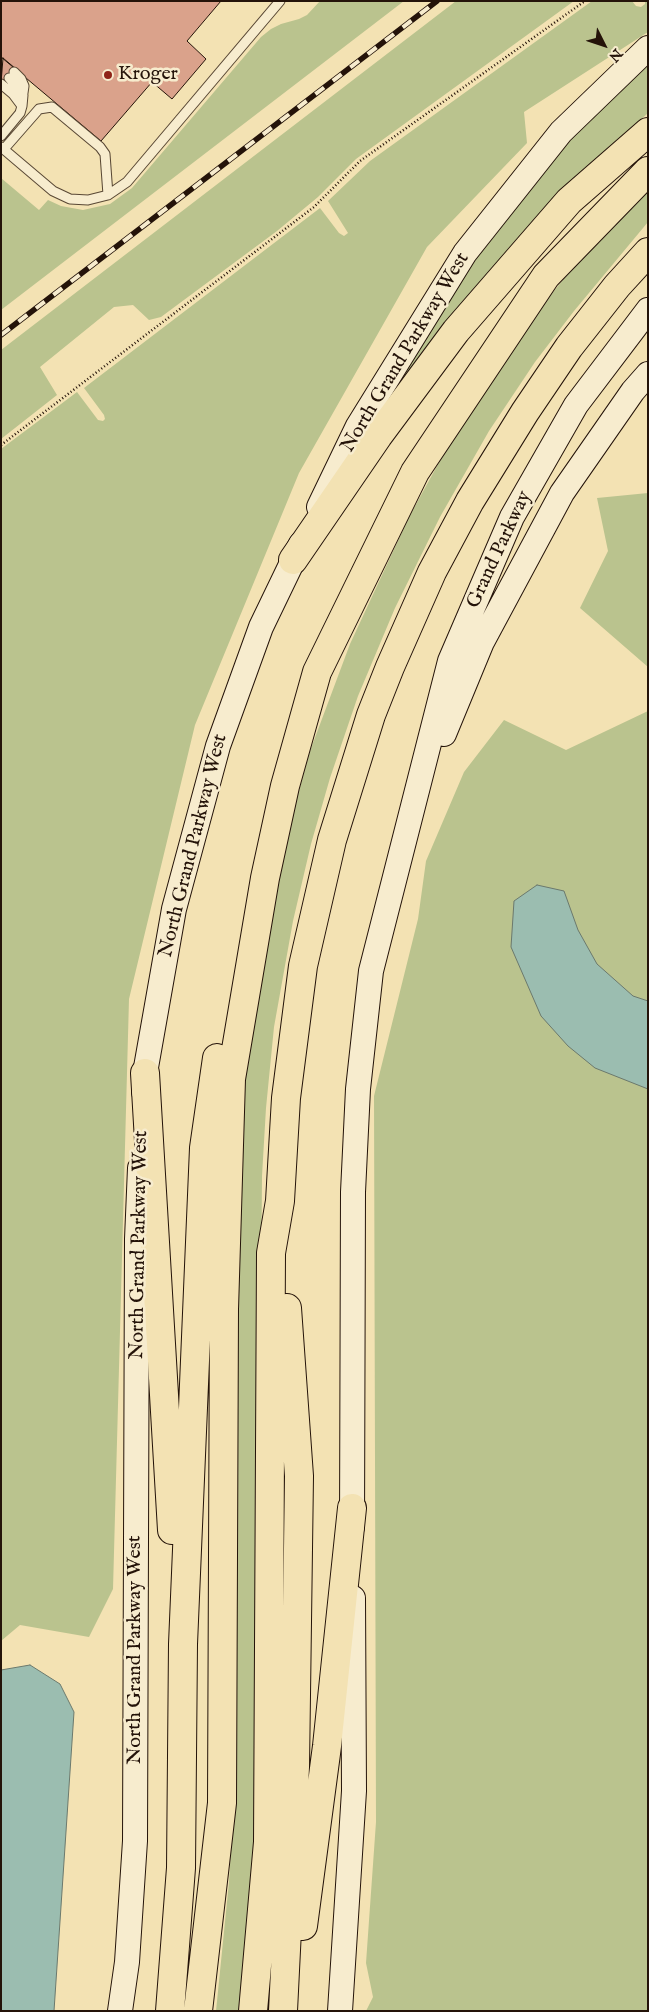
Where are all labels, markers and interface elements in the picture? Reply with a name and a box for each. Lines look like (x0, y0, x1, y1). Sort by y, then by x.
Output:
north arrow (579, 20, 629, 70)
text: N (605, 44, 626, 65)
place label: Kroger (118, 63, 178, 87)
marker: Kroger (102, 69, 114, 81)
street label: North Grand Parkway West (337, 249, 475, 457)
street label: Grand Parkway (462, 487, 538, 613)
street label: North Grand Parkway West (155, 732, 233, 960)
street label: North Grand Parkway West (126, 1130, 154, 1360)
street label: North Grand Parkway West (124, 1535, 148, 1765)

